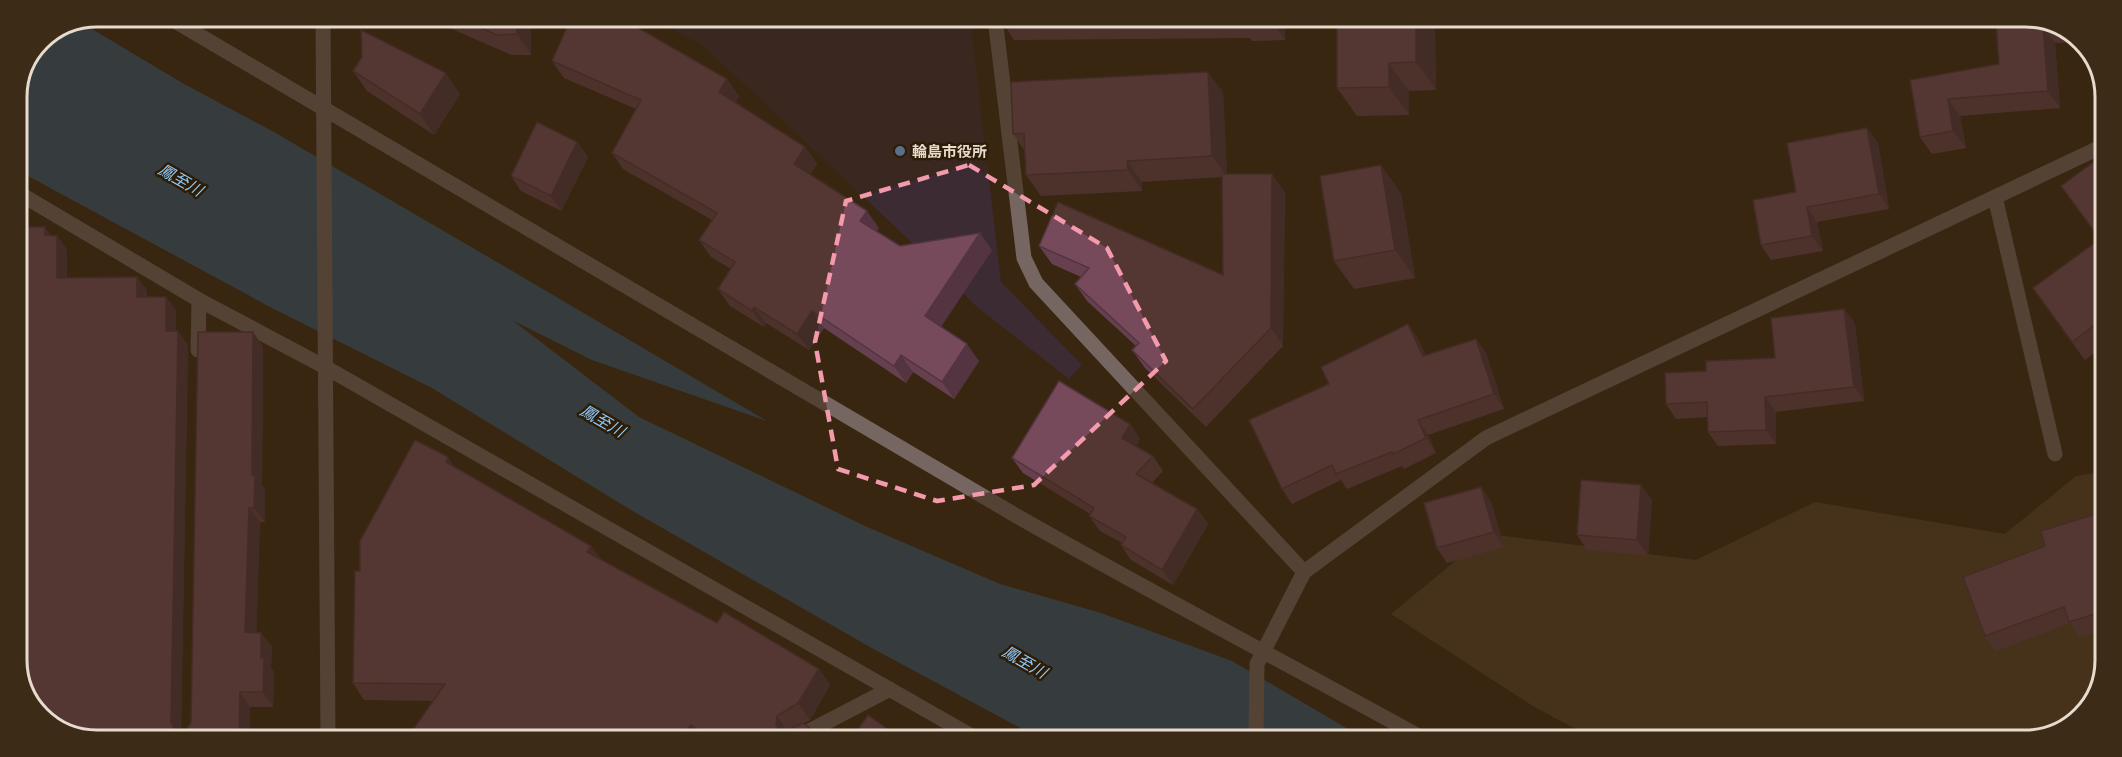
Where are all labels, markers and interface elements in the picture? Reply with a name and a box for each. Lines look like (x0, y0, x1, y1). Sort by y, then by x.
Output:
place label: 輪島市役所 (912, 141, 987, 161)
marker: 輪島市役所 (893, 144, 907, 158)
water label: 鳳至川 (155, 158, 209, 201)
water label: 鳳至川 (577, 399, 631, 442)
water label: 鳳至川 (999, 640, 1053, 683)

